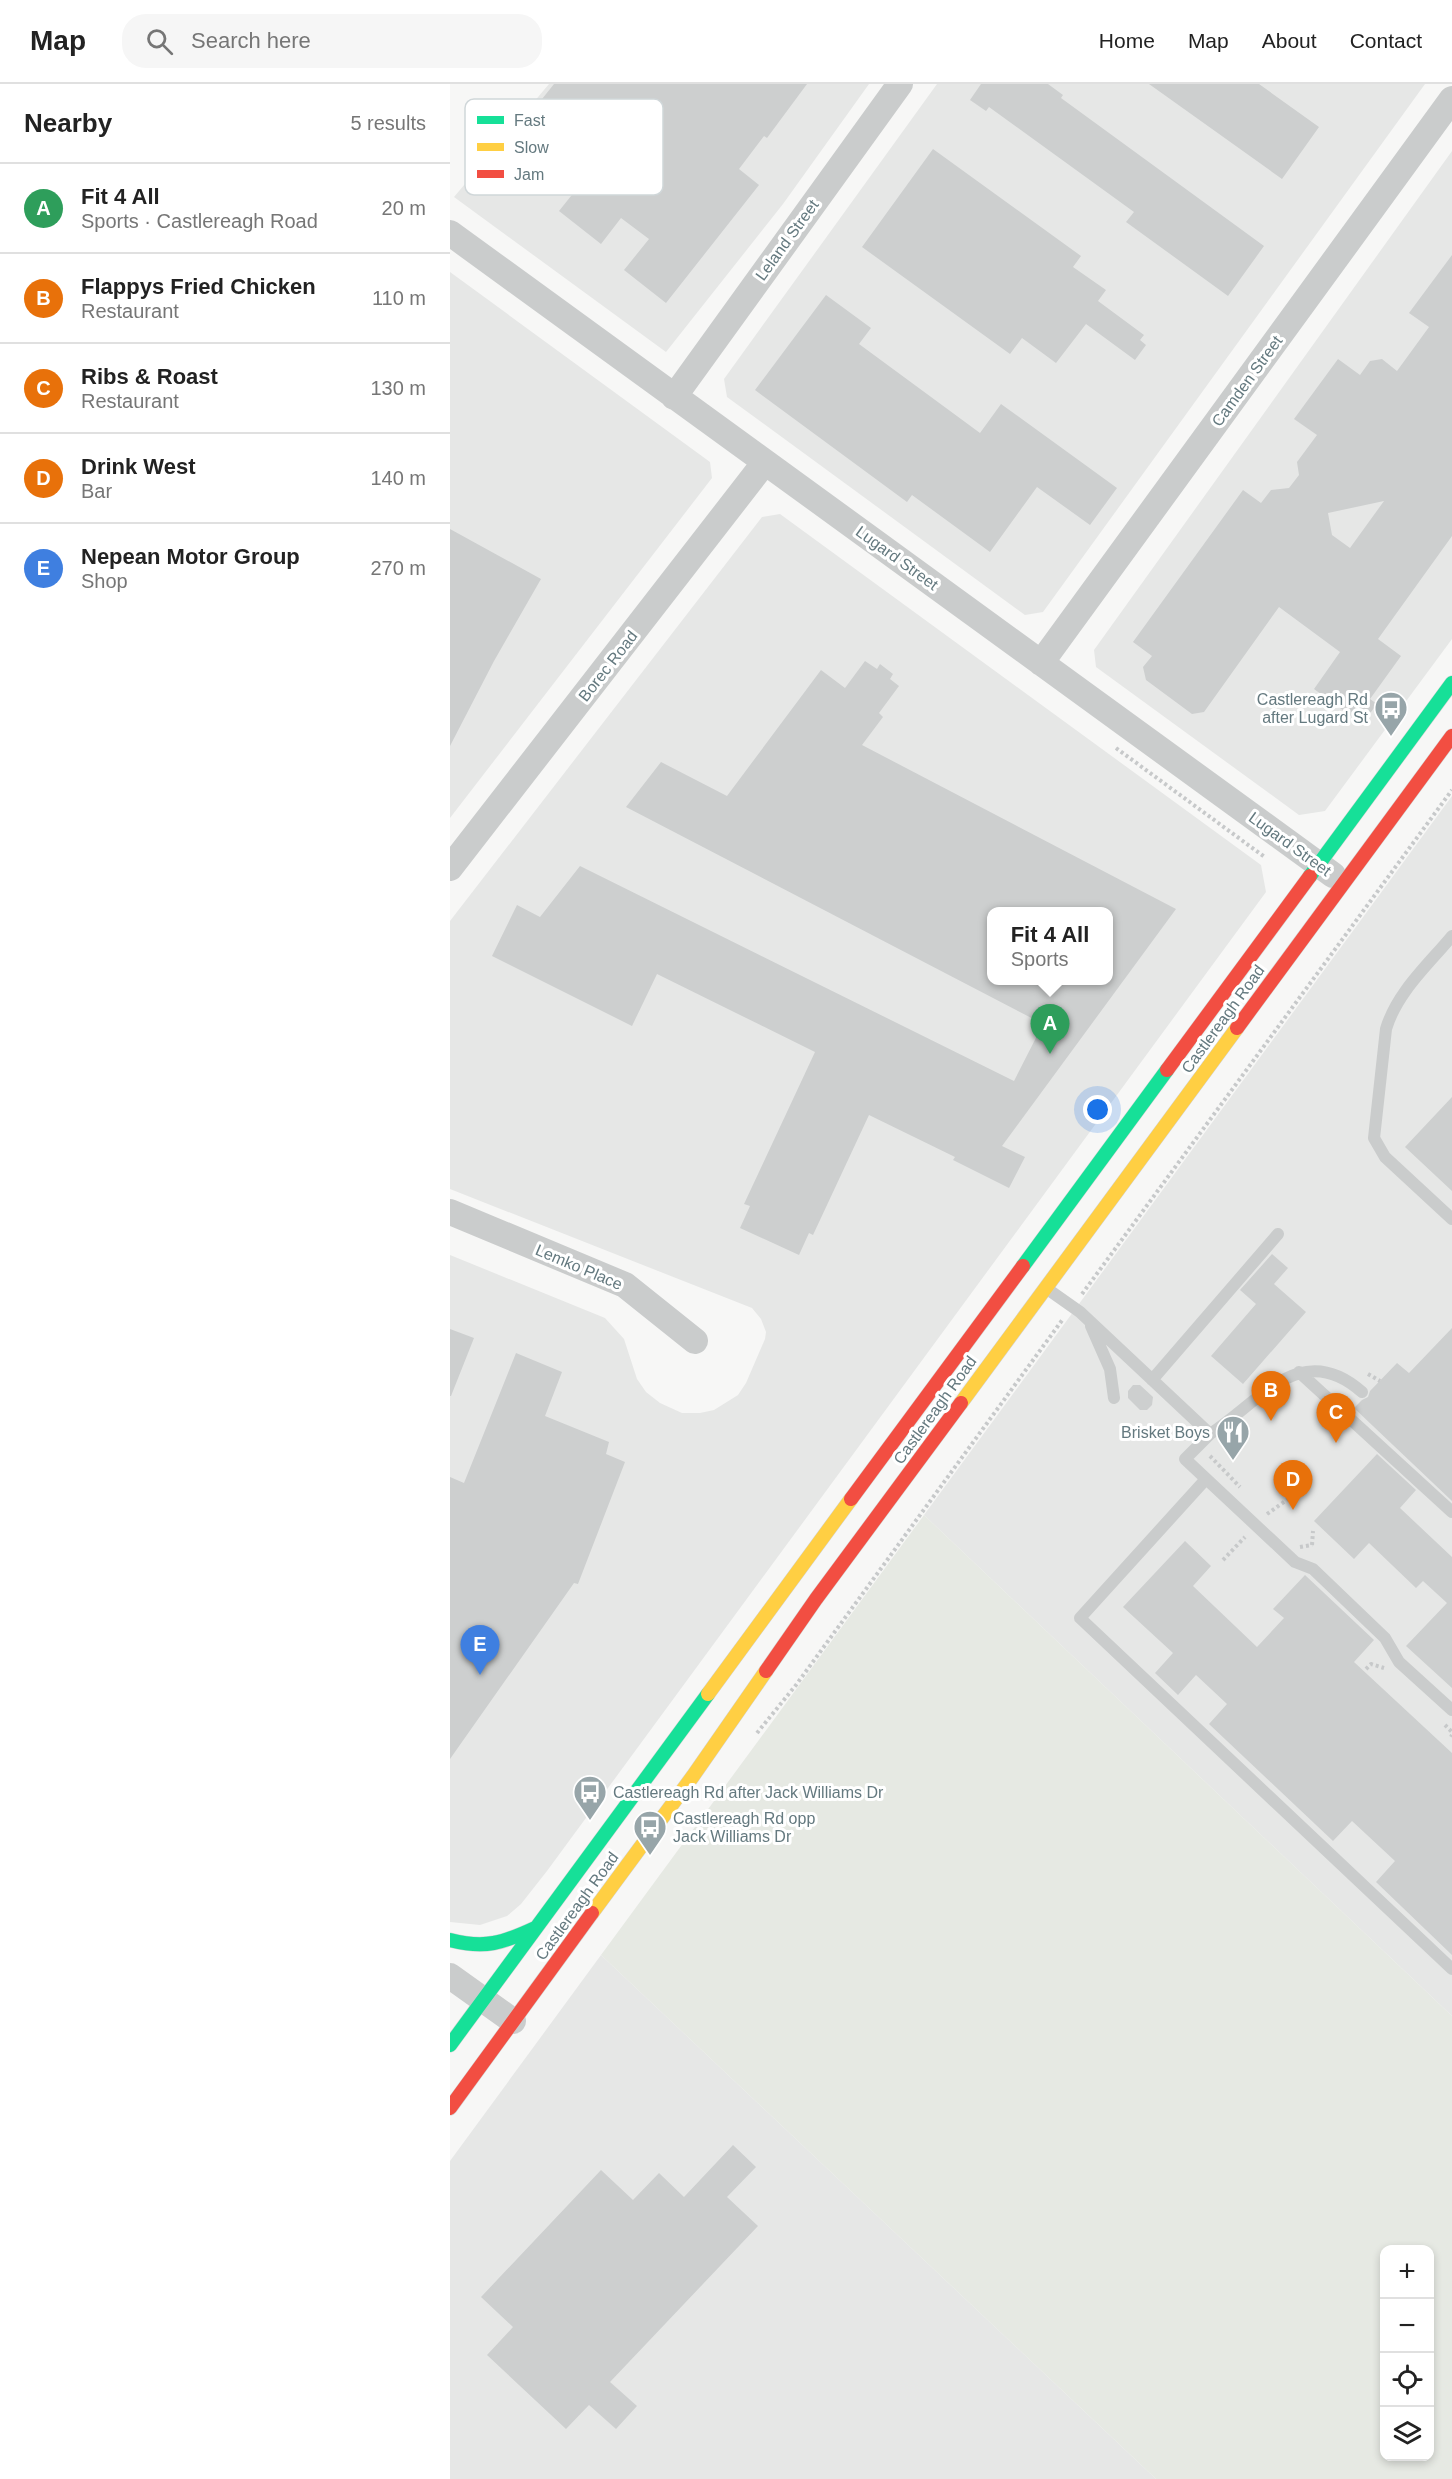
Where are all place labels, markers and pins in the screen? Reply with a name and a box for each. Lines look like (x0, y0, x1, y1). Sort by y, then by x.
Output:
bus stop icon: Castlereagh Rd after Lugard St (1373, 690, 1409, 737)
place label: Castlereagh Rd after Lugard St (1257, 691, 1369, 726)
pin: A (1030, 1004, 1070, 1054)
pin: B (1252, 1372, 1290, 1421)
pin: C (1316, 1394, 1356, 1443)
restaurant icon: Brisket Boys (1215, 1414, 1251, 1461)
place label: Brisket Boys (1121, 1424, 1210, 1441)
pin: D (1274, 1460, 1312, 1510)
pin: E (460, 1626, 500, 1675)
bus stop icon: Castlereagh Rd after Jack Williams Dr (572, 1774, 608, 1821)
place label: Castlereagh Rd after Jack Williams Dr (613, 1784, 884, 1801)
bus stop icon: Castlereagh Rd opp Jack Williams Dr (632, 1809, 668, 1856)
place label: Castlereagh Rd opp Jack Williams Dr (673, 1810, 815, 1845)

